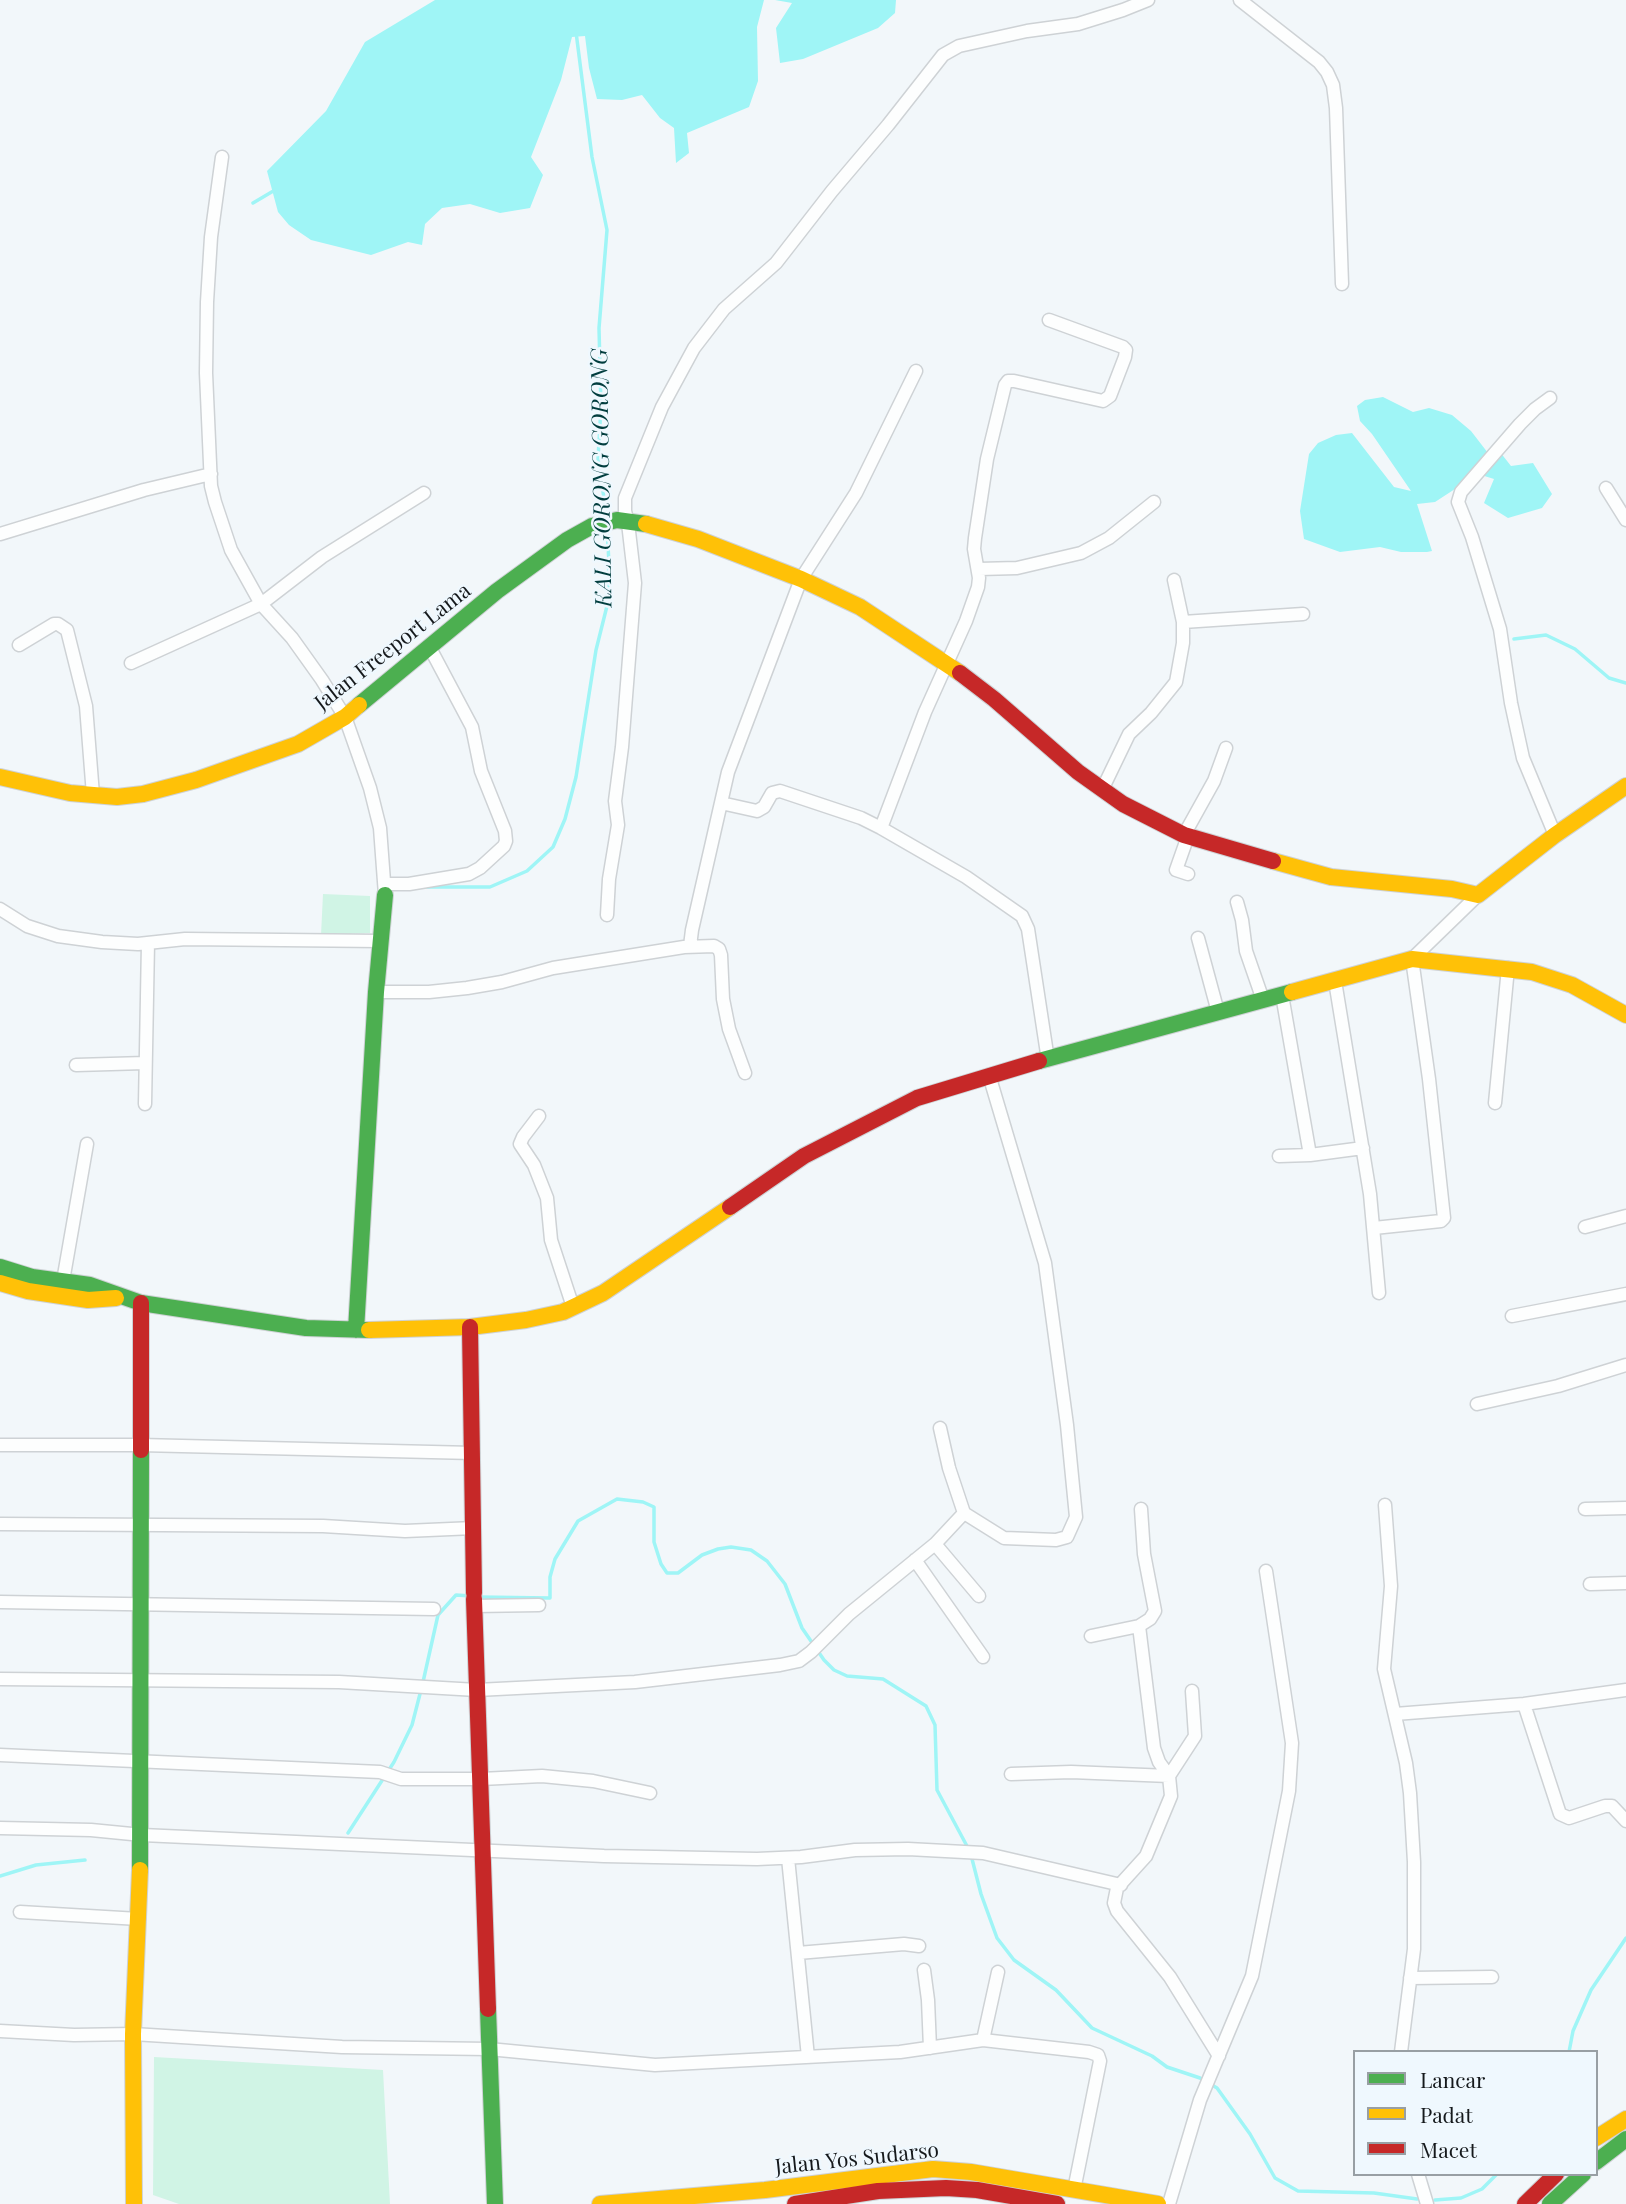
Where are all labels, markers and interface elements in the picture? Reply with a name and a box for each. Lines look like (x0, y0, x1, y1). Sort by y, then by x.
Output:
water label: KALI GORONG GORONG (586, 349, 618, 607)
street label: Jalan Freeport Lama (310, 578, 476, 716)
legend (1353, 2050, 1598, 2176)
text: Lancar (1420, 2065, 1485, 2093)
text: Padat (1420, 2100, 1473, 2128)
text: Macet (1420, 2135, 1477, 2163)
street label: Jalan Yos Sudarso (774, 2138, 940, 2180)

